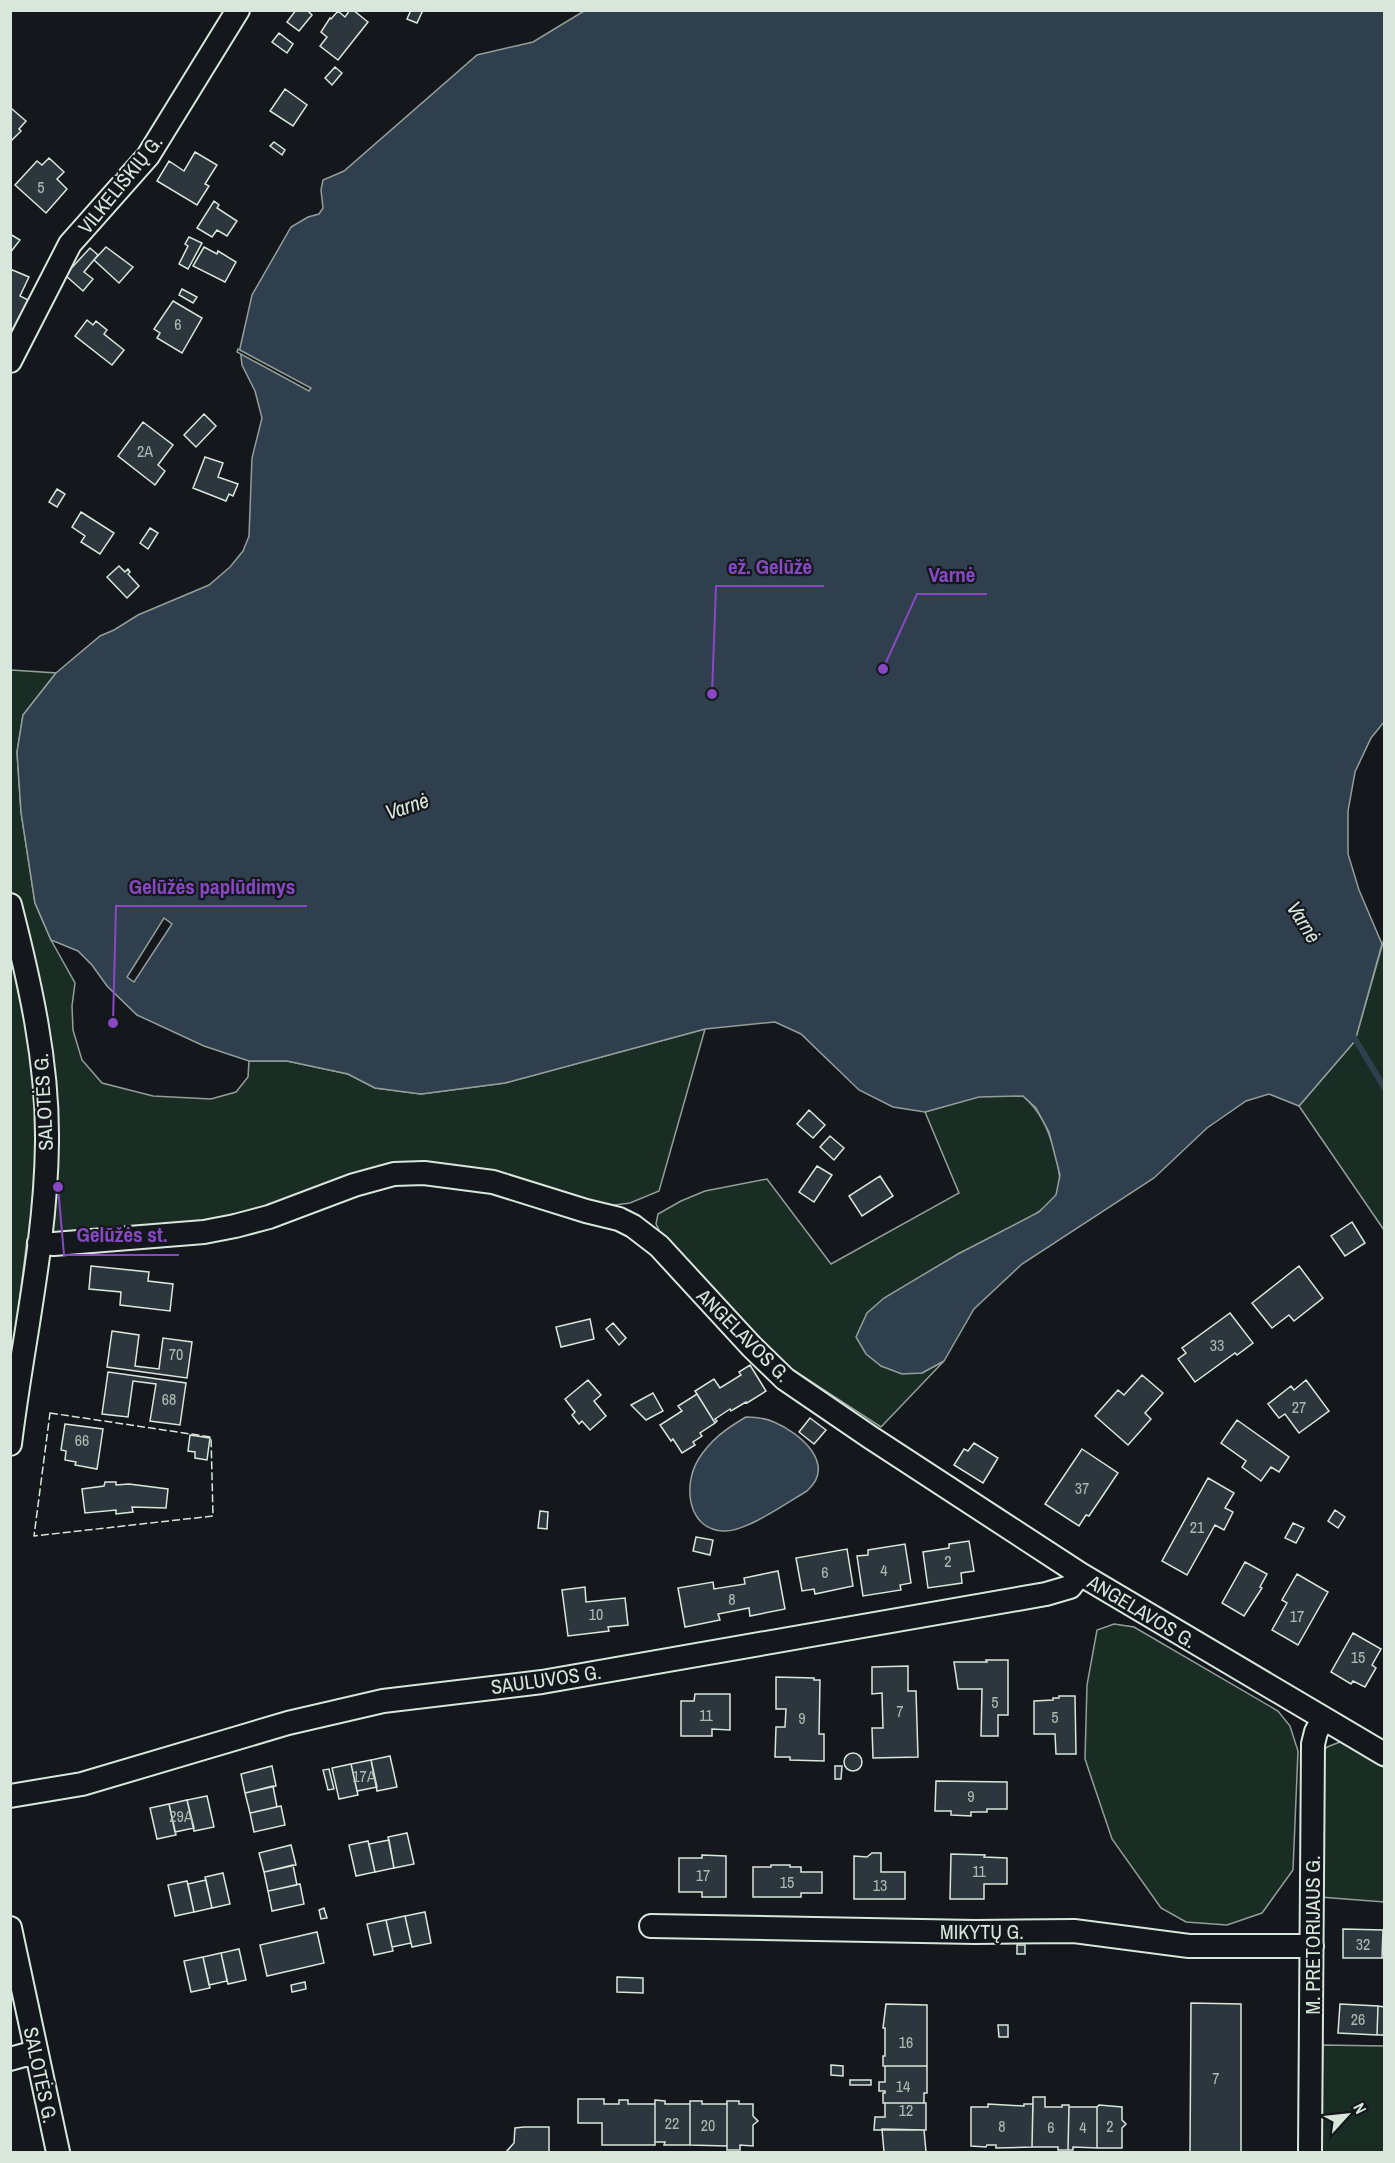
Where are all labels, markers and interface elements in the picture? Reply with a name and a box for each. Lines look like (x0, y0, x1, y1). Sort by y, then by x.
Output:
street label: VILKELIŠKIŲ G. (72, 129, 168, 239)
house number: 5 (37, 176, 45, 198)
house number: 6 (174, 313, 182, 335)
house number: 2A (137, 440, 153, 462)
callout: ež. Gelūžė (716, 547, 824, 586)
text: ež. Gelūžė (728, 552, 812, 581)
callout: Varnė (917, 555, 987, 594)
text: Varnė (929, 560, 975, 589)
water label: Varnė (381, 785, 433, 827)
callout: Gelūžės paplūdimys (116, 867, 307, 906)
text: Gelūžės paplūdimys (129, 872, 295, 901)
water label: Varnė (1280, 895, 1328, 949)
street label: SALOTĖS G. (27, 1053, 59, 1151)
callout: Gelūžės st. (64, 1216, 179, 1255)
text: Gelūžės st. (77, 1220, 167, 1249)
street label: ANGELAVOS G. (691, 1282, 797, 1388)
house number: 33 (1210, 1334, 1224, 1356)
house number: 70 (169, 1343, 183, 1365)
house number: 68 (162, 1388, 176, 1410)
house number: 27 (1292, 1396, 1306, 1418)
house number: 66 (75, 1429, 89, 1451)
house number: 37 (1075, 1477, 1089, 1499)
house number: 21 (1190, 1516, 1205, 1538)
house number: 2 (944, 1550, 952, 1572)
house number: 4 (880, 1559, 888, 1581)
house number: 6 (821, 1561, 829, 1583)
street label: ANGELAVOS G. (1082, 1568, 1201, 1654)
house number: 8 (728, 1588, 736, 1610)
house number: 10 (589, 1603, 603, 1625)
house number: 17 (1290, 1605, 1304, 1627)
house number: 15 (1351, 1646, 1365, 1668)
street label: SAULUVOS G. (489, 1658, 603, 1700)
house number: 5 (991, 1691, 999, 1713)
house number: 7 (896, 1700, 904, 1722)
house number: 11 (699, 1704, 714, 1726)
house number: 5 (1051, 1706, 1059, 1728)
house number: 9 (798, 1707, 806, 1729)
house number: 17A (352, 1765, 376, 1787)
house number: 9 (967, 1785, 975, 1807)
house number: 29A (169, 1805, 193, 1827)
street label: M. PRETORIJAUS G. (1299, 1855, 1326, 2015)
house number: 11 (972, 1860, 987, 1882)
house number: 17 (696, 1864, 710, 1886)
house number: 15 (780, 1871, 794, 1893)
house number: 13 (873, 1874, 887, 1896)
street label: MIKYTŲ G. (940, 1918, 1024, 1945)
house number: 32 (1356, 1933, 1370, 1955)
house number: 26 (1351, 2008, 1365, 2030)
street label: SALOTĖS G. (18, 2024, 64, 2126)
house number: 16 (899, 2031, 913, 2053)
house number: 7 (1212, 2067, 1220, 2089)
house number: 14 (896, 2075, 910, 2097)
north arrow (1317, 2085, 1377, 2145)
house number: 12 (899, 2099, 913, 2121)
text: N (1348, 2099, 1372, 2117)
house number: 22 (665, 2112, 679, 2134)
house number: 20 (701, 2114, 715, 2136)
house number: 8 (998, 2115, 1006, 2137)
house number: 2 (1106, 2115, 1114, 2137)
house number: 6 (1047, 2116, 1055, 2138)
house number: 4 (1079, 2116, 1087, 2138)

